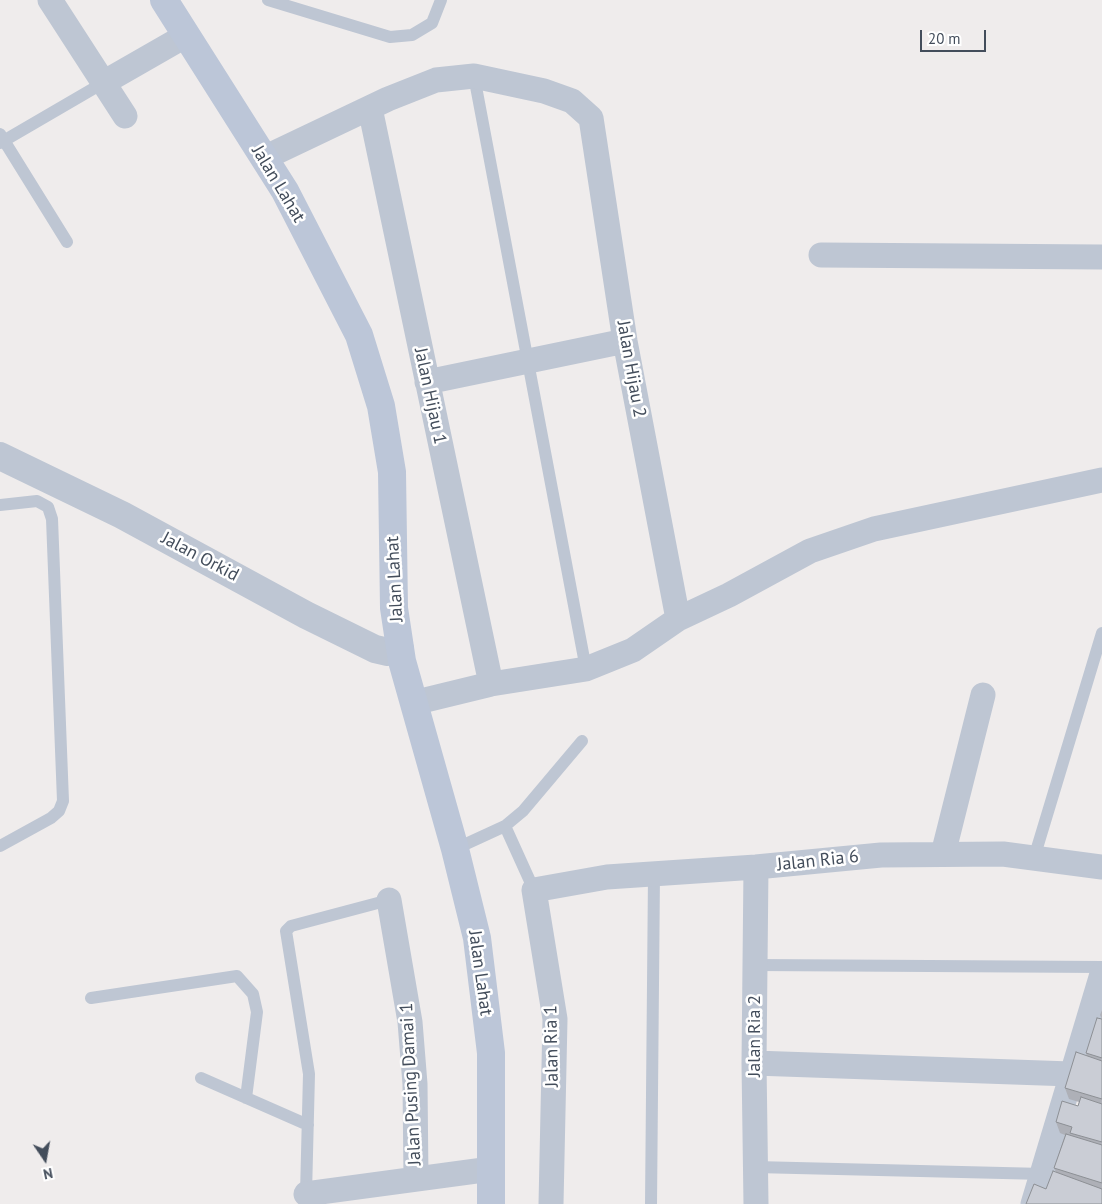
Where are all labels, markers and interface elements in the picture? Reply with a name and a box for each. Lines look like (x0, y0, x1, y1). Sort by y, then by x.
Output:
scale bar (922, 20, 988, 52)
text: 20 m (928, 29, 961, 48)
street label: Jalan Lahat (247, 142, 309, 226)
street label: Jalan Hijau 2 (612, 319, 650, 419)
street label: Jalan Hijau 1 (409, 346, 451, 446)
street label: Jalan Orkid (158, 528, 242, 586)
street label: Jalan Lahat (382, 536, 408, 622)
street label: Jalan Ria 6 (776, 846, 860, 876)
street label: Jalan Lahat (463, 929, 497, 1017)
street label: Jalan Ria 2 (744, 995, 766, 1077)
street label: Jalan Pusing Damai 1 (396, 1002, 426, 1166)
street label: Jalan Ria 1 (540, 1005, 564, 1087)
north arrow (20, 1134, 70, 1184)
text: N (42, 1164, 54, 1183)

